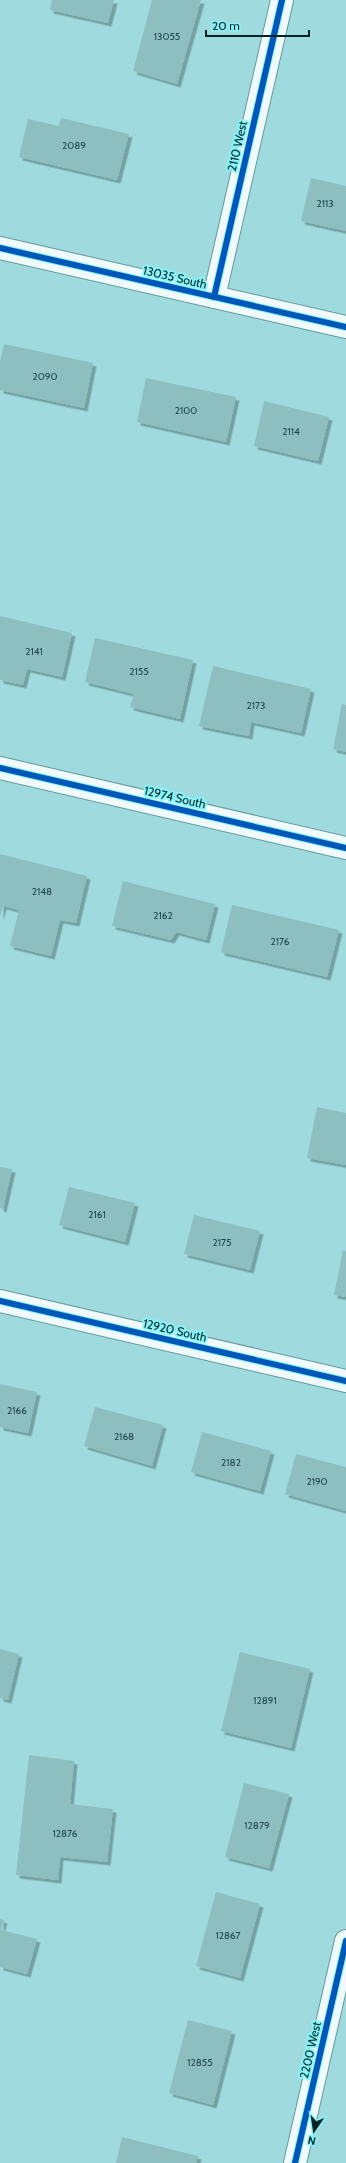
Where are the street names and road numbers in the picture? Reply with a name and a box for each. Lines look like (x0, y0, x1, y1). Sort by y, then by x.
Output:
street label: 2110 West (224, 119, 250, 173)
street label: 13035 South (142, 262, 208, 292)
street label: 12974 South (143, 783, 207, 811)
street label: 12920 South (142, 1315, 208, 1345)
street label: 2200 West (296, 2020, 324, 2080)

